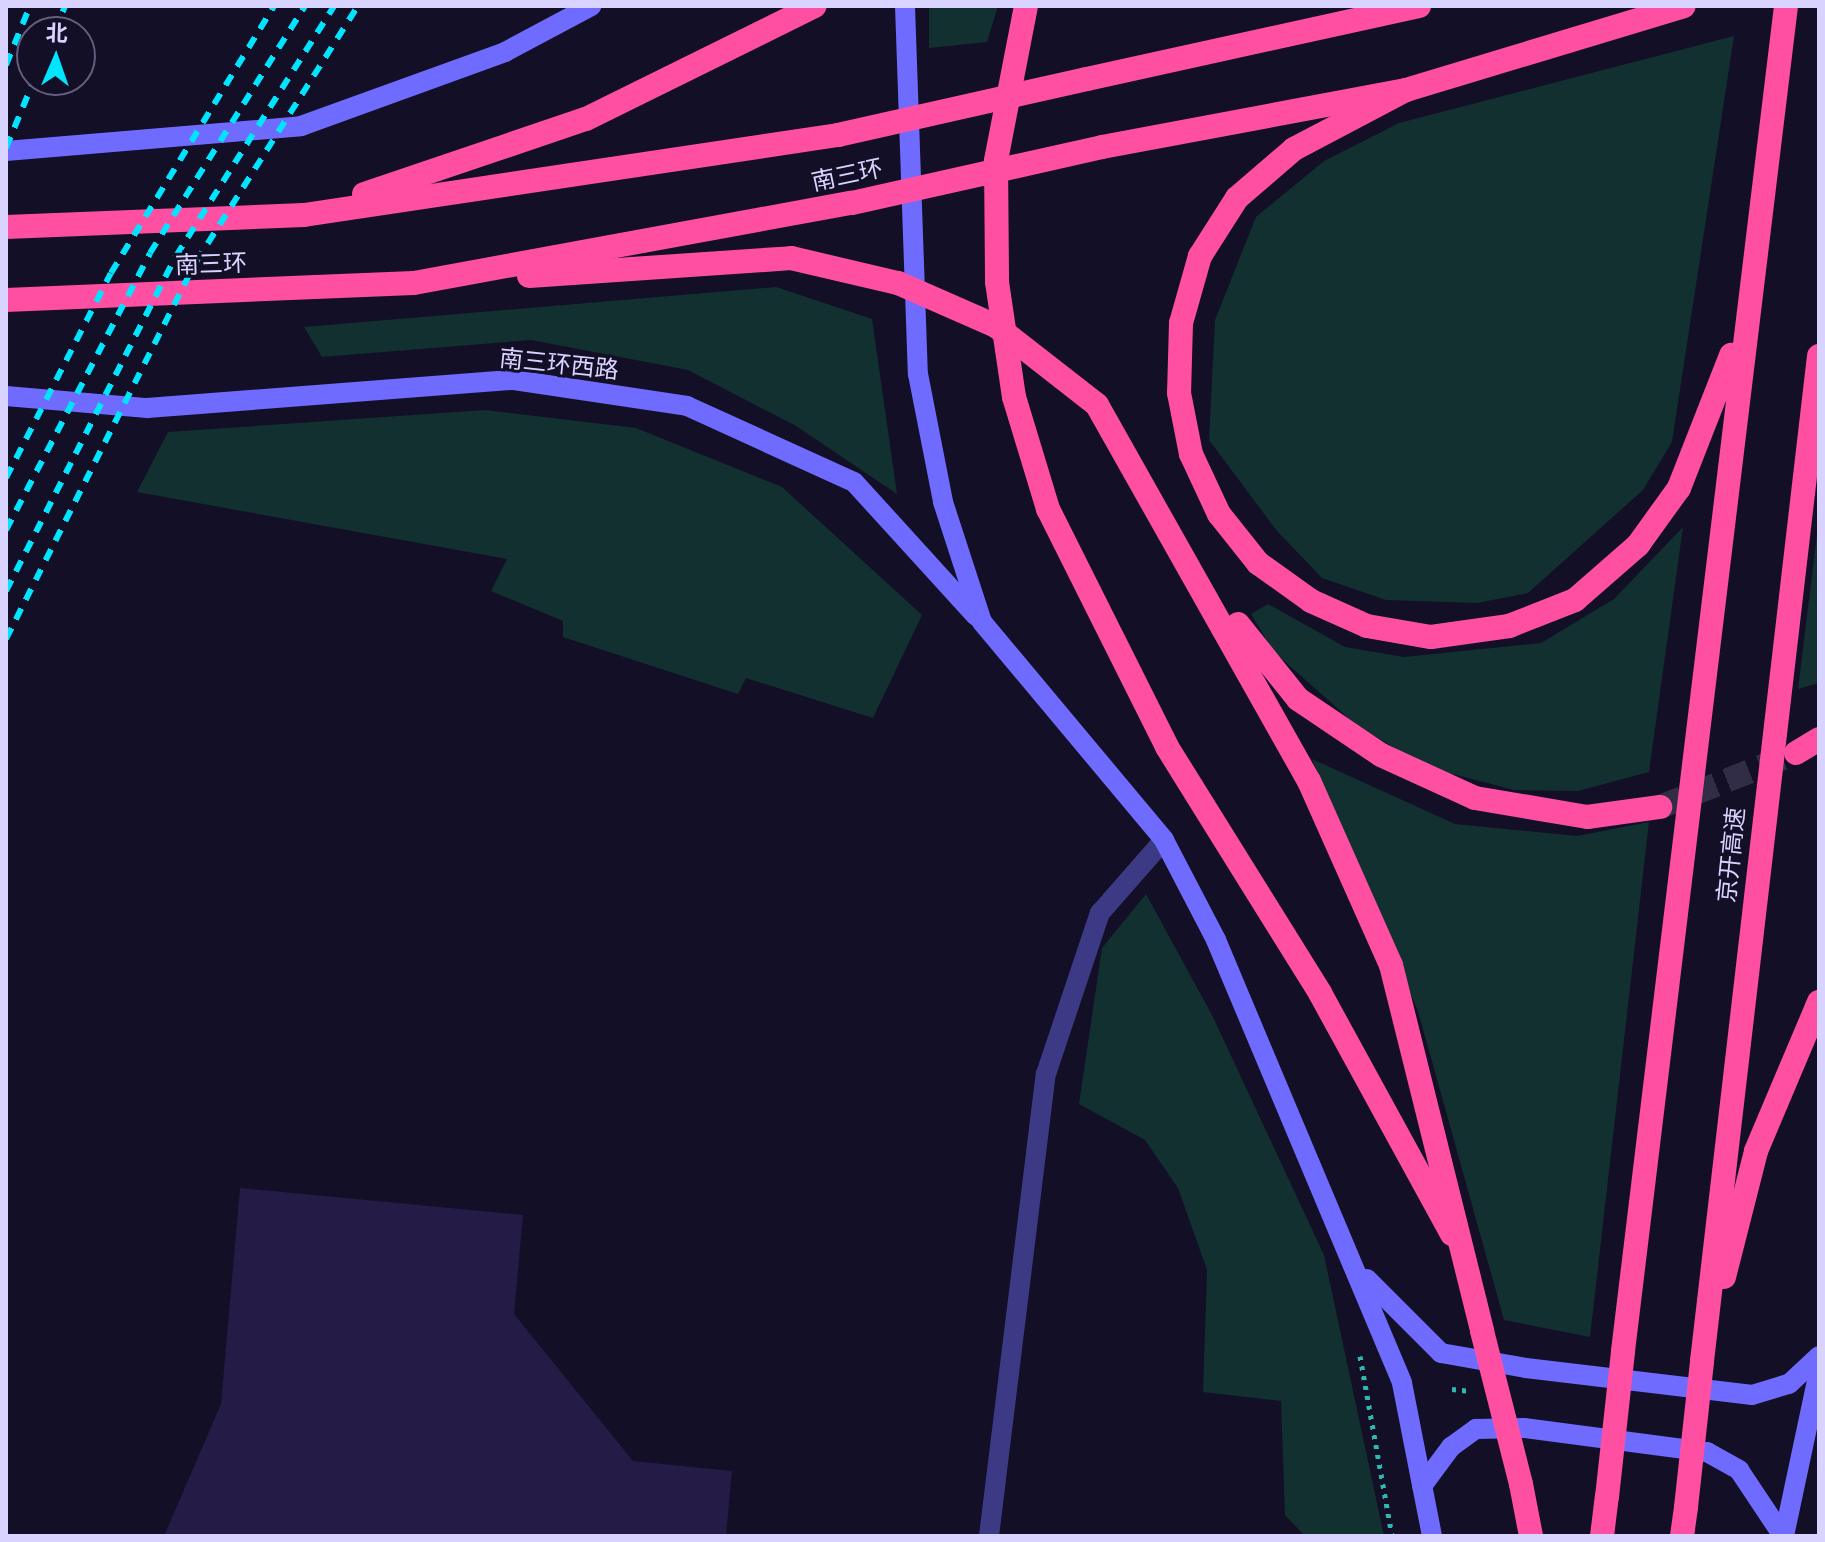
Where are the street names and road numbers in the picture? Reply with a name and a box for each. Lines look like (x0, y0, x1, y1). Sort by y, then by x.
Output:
street label: 南三环 (809, 153, 885, 197)
street label: 南三环 (175, 248, 247, 280)
street label: 南三环西路 (498, 343, 620, 385)
street label: 京开高速 (1712, 806, 1750, 904)

